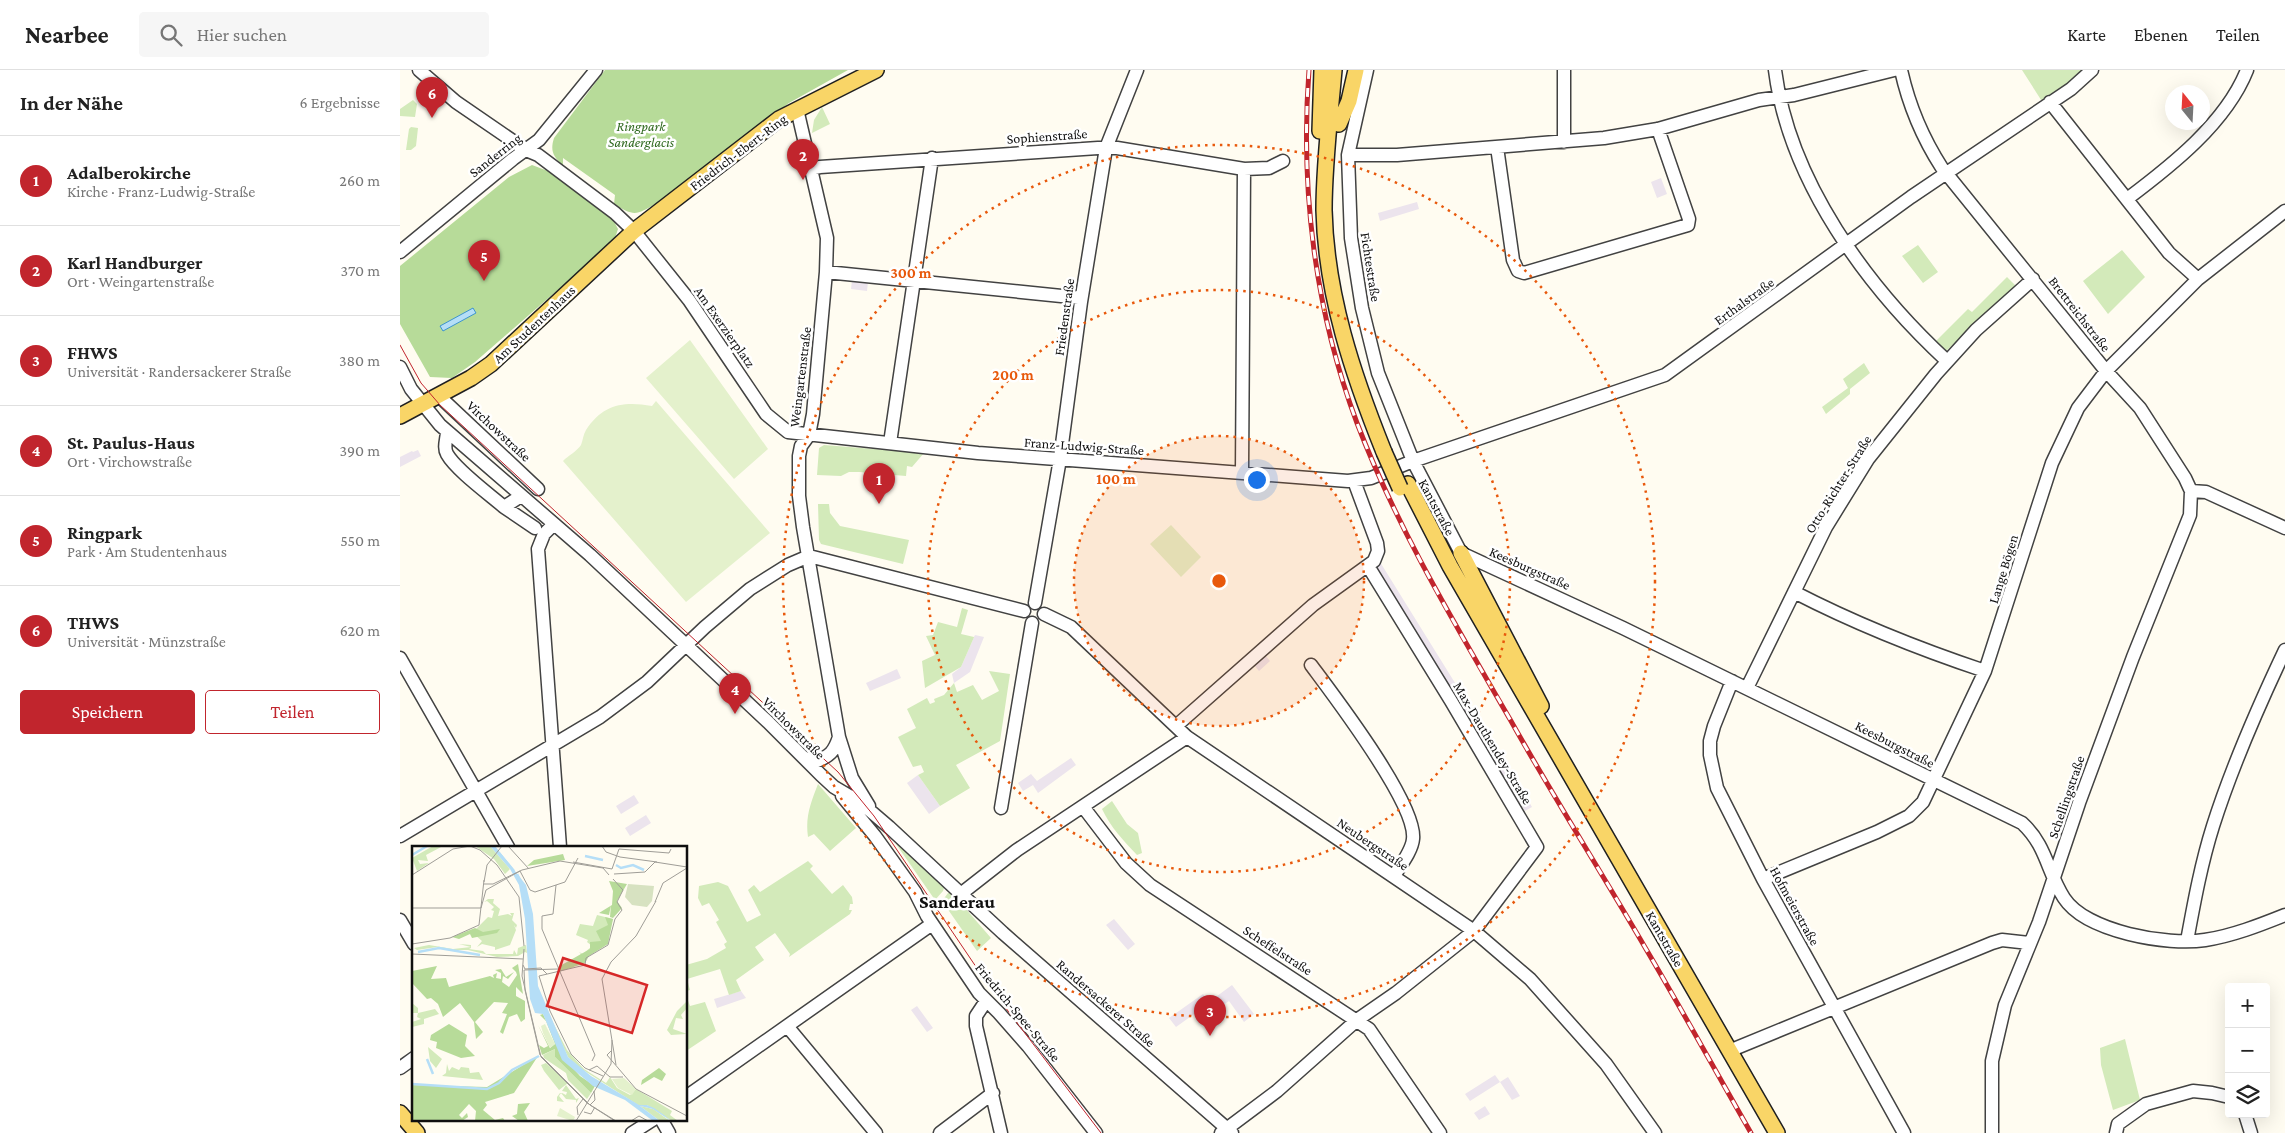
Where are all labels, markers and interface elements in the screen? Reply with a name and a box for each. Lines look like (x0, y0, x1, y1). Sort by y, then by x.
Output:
search box (139, 12, 489, 57)
text: Nearbee (25, 21, 109, 48)
icon: search (157, 21, 185, 49)
text: Hier suchen (197, 24, 287, 45)
text: Karte (2067, 25, 2106, 45)
text: Ebenen (2134, 25, 2188, 45)
text: Teilen (2216, 25, 2260, 45)
pin: 6 (416, 77, 448, 118)
north arrow (2165, 85, 2210, 130)
text: In der Nähe (20, 91, 123, 115)
text: 6 Ergebnisse (300, 94, 380, 111)
street label: Friedrich-Ebert-Ring (686, 110, 790, 194)
park label: Ringpark Sanderglacis (608, 118, 675, 150)
street label: Sophienstraße (1006, 125, 1088, 147)
street label: Sanderring (466, 129, 525, 180)
pin: 2 (787, 139, 819, 180)
text: Adalberokirche (67, 162, 191, 183)
text: 1 (33, 172, 39, 189)
text: 260 m (339, 172, 380, 189)
text: Kirche · Franz-Ludwig-Straße (67, 183, 255, 200)
street label: Fichtestraße (1358, 231, 1384, 303)
pin: 5 (468, 240, 500, 281)
text: Karl Handburger (67, 252, 203, 273)
text: 2 (32, 262, 40, 279)
text: 370 m (341, 262, 380, 279)
text: 300 m (890, 265, 932, 281)
text: Ort · Weingartenstraße (67, 273, 214, 290)
street label: Brettreichstraße (2046, 273, 2114, 355)
street label: Erthalstraße (1711, 274, 1777, 328)
street label: Friedenstraße (1051, 277, 1077, 357)
street label: Am Studentenhaus (490, 282, 578, 366)
street label: Am Exerzierplatz (691, 283, 759, 371)
street label: Weingartenstraße (786, 326, 814, 428)
text: FHWS (67, 342, 118, 363)
text: 3 (32, 352, 40, 369)
text: 380 m (339, 352, 380, 369)
text: Universität · Randersackerer Straße (67, 363, 291, 380)
text: 200 m (992, 367, 1034, 383)
street label: Virchowstraße (464, 397, 534, 465)
text: St. Paulus-Haus (67, 432, 195, 453)
street label: Otto-Richter-Straße (1801, 432, 1875, 536)
street label: Franz-Ludwig-Straße (1023, 434, 1145, 458)
text: 4 (32, 442, 40, 459)
text: 390 m (339, 442, 380, 459)
text: Ort · Virchowstraße (67, 453, 192, 470)
pin: 1 (863, 463, 895, 504)
your location (1244, 467, 1270, 493)
text: 100 m (1096, 471, 1136, 487)
street label: Kantstraße (1415, 476, 1459, 538)
text: Ringpark (67, 522, 142, 543)
text: 5 (32, 532, 40, 549)
text: 550 m (340, 532, 380, 549)
street label: Lange Bögen (1985, 532, 2021, 605)
text: Park · Am Studentenhaus (67, 543, 227, 560)
street label: Keesburgstraße (1487, 543, 1573, 593)
centre of rings (1210, 572, 1228, 590)
text: THWS (67, 612, 119, 633)
text: 6 (32, 622, 40, 639)
text: 620 m (340, 622, 380, 639)
text: Universität · Münzstraße (67, 633, 226, 650)
pin: 4 (719, 673, 751, 714)
street label: Max-Dauthendey-Straße (1450, 679, 1536, 807)
button: Speichern (20, 690, 195, 734)
button: Teilen (205, 690, 380, 734)
street label: Virchowstraße (759, 693, 829, 763)
street label: Keesburgstraße (1853, 717, 1937, 771)
street label: Schellingstraße (2044, 754, 2088, 840)
street label: Neubergstraße (1334, 814, 1412, 874)
inset map (412, 846, 688, 1120)
street label: Hofmeierstraße (1767, 864, 1823, 948)
district label: Sanderau (919, 891, 995, 912)
street label: Kantstraße (1643, 908, 1687, 970)
street label: Scheffelstraße (1240, 922, 1316, 978)
street label: Randersackerer Straße (1053, 956, 1159, 1050)
street label: Friedrich-Spee-Straße (972, 959, 1064, 1065)
map controls (2225, 983, 2270, 1118)
button: + (2225, 983, 2270, 1028)
pin: 3 (1194, 995, 1226, 1036)
button: − (2225, 1028, 2270, 1073)
button: layers (2225, 1073, 2270, 1118)

